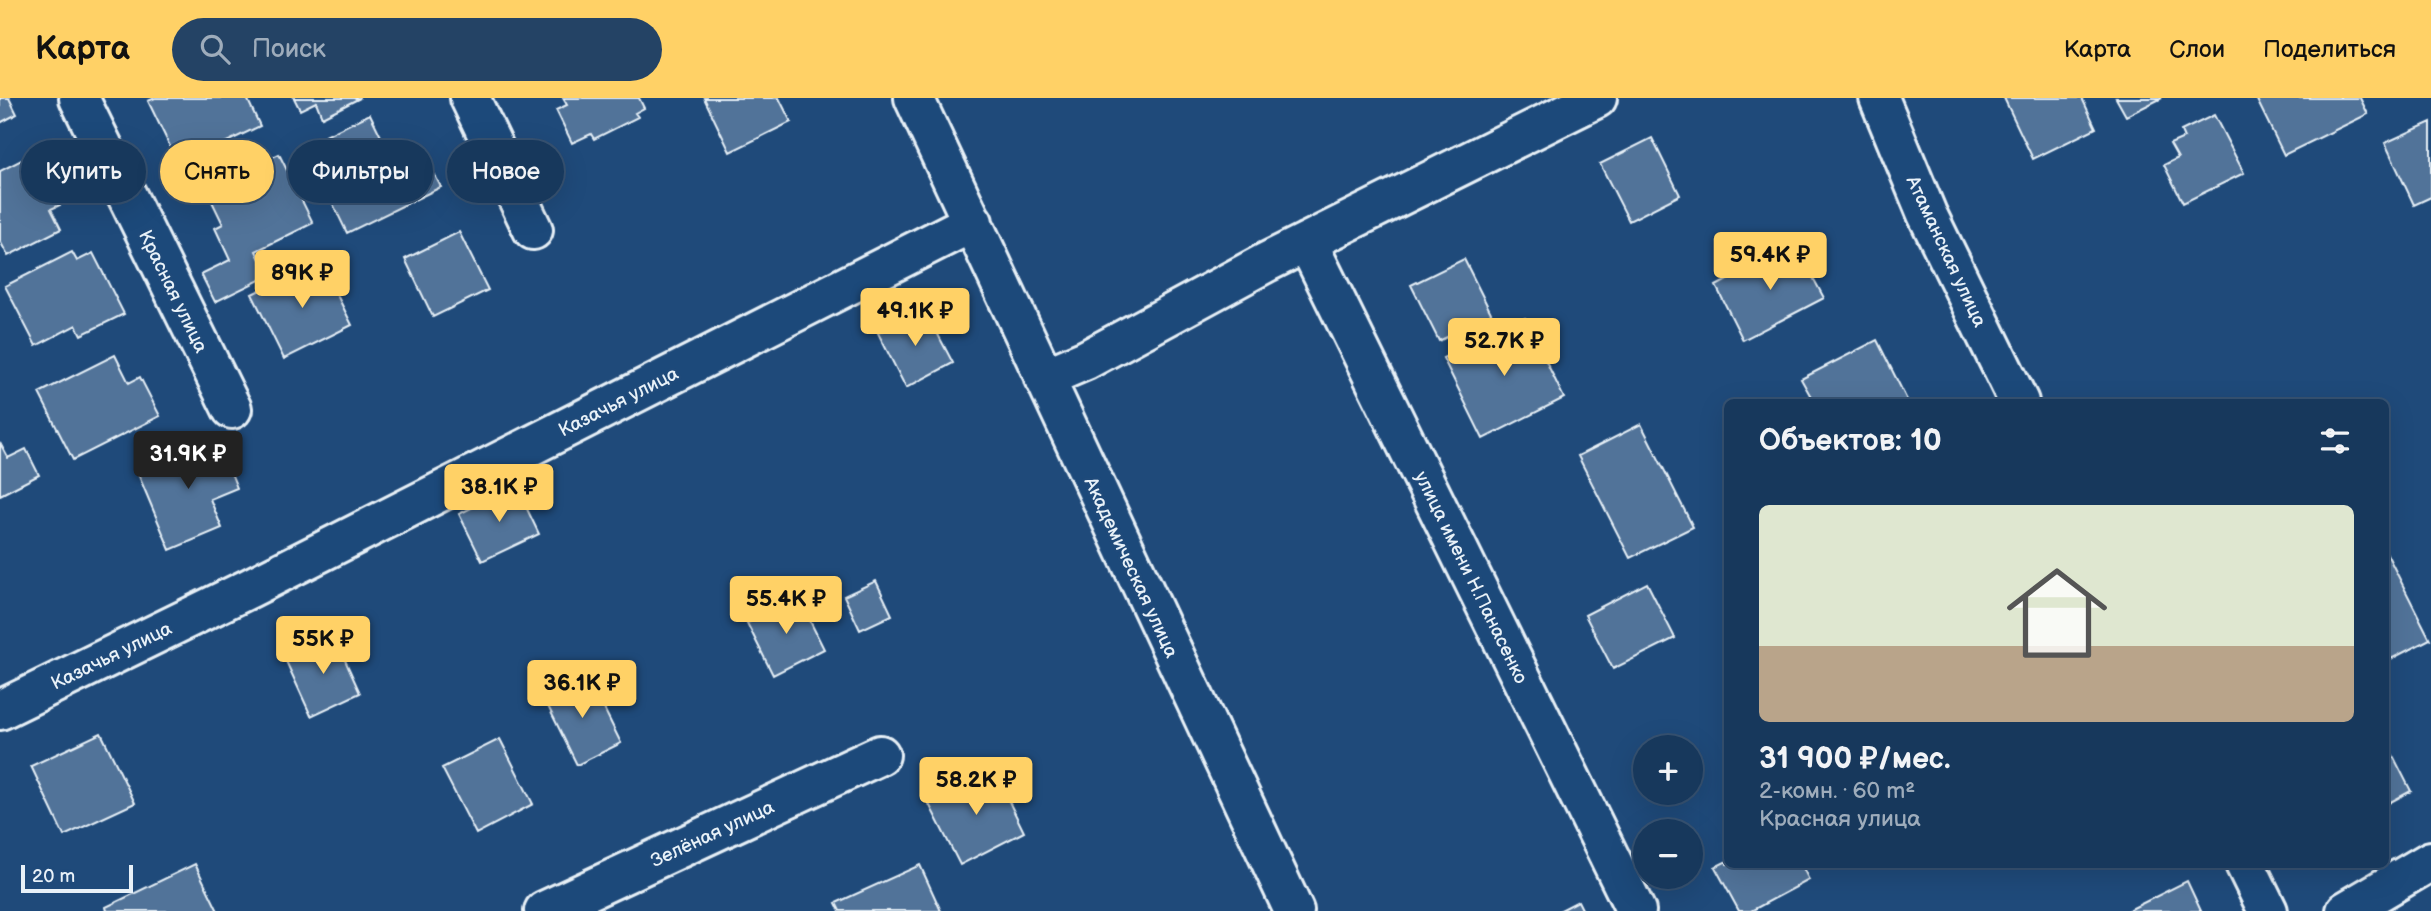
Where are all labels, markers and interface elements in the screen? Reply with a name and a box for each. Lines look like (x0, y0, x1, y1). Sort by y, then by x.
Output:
search box (172, 18, 662, 81)
text: Карта (35, 29, 130, 69)
icon: search (196, 30, 234, 68)
text: Поиск (252, 34, 326, 65)
text: Карта (2064, 35, 2131, 64)
text: Слои (2169, 35, 2225, 64)
text: Поделиться (2263, 35, 2396, 64)
chip: Купить (21, 140, 146, 203)
chip: Снять (160, 140, 274, 203)
chip: Фильтры (288, 140, 433, 203)
chip: Новое (447, 140, 564, 203)
street label: Атаманская улица (1900, 171, 1991, 331)
street label: Красная улица (133, 227, 212, 357)
pin: 59.4K ₽ (1705, 232, 1835, 292)
text: 59.4K ₽ (1730, 241, 1810, 269)
pin: 89K ₽ (253, 250, 351, 310)
text: 89K ₽ (271, 259, 333, 287)
pin: 49.1K ₽ (850, 288, 980, 348)
text: 49.1K ₽ (876, 297, 954, 325)
pin: 52.7K ₽ (1439, 318, 1569, 378)
text: 52.7K ₽ (1464, 327, 1544, 355)
street label: Казачья улица (555, 362, 682, 442)
icon: filters (2316, 422, 2354, 460)
text: Объектов: 10 (1759, 423, 1942, 459)
pin: 31.9K ₽ (123, 432, 253, 491)
text: 31.9K ₽ (150, 440, 226, 468)
pin: 38.1K ₽ (434, 464, 564, 524)
street label: улица имени Н.Панасенко (1409, 468, 1532, 688)
text: 38.1K ₽ (460, 473, 538, 501)
street label: Академическая улица (1078, 473, 1183, 662)
icon: home (1994, 550, 2120, 676)
pin: 55.4K ₽ (721, 576, 851, 636)
text: 55.4K ₽ (746, 585, 826, 613)
pin: 55K ₽ (274, 616, 372, 676)
street label: Казачья улица (48, 617, 176, 695)
text: 55K ₽ (292, 625, 354, 653)
pin: 36.1K ₽ (517, 660, 647, 720)
text: 36.1K ₽ (543, 669, 621, 697)
map controls (1633, 735, 1703, 889)
button: + (1633, 735, 1703, 805)
text: 31 900 ₽/мес. (1759, 741, 1951, 777)
pin: 58.2K ₽ (911, 758, 1041, 817)
text: 58.2K ₽ (935, 766, 1017, 794)
text: 2-комн. · 60 m² (1759, 777, 1915, 805)
street label: Зелёная улица (647, 796, 778, 873)
text: Красная улица (1759, 805, 1921, 833)
button: − (1633, 819, 1703, 889)
scale bar (21, 862, 133, 894)
text: 20 m (32, 865, 75, 888)

